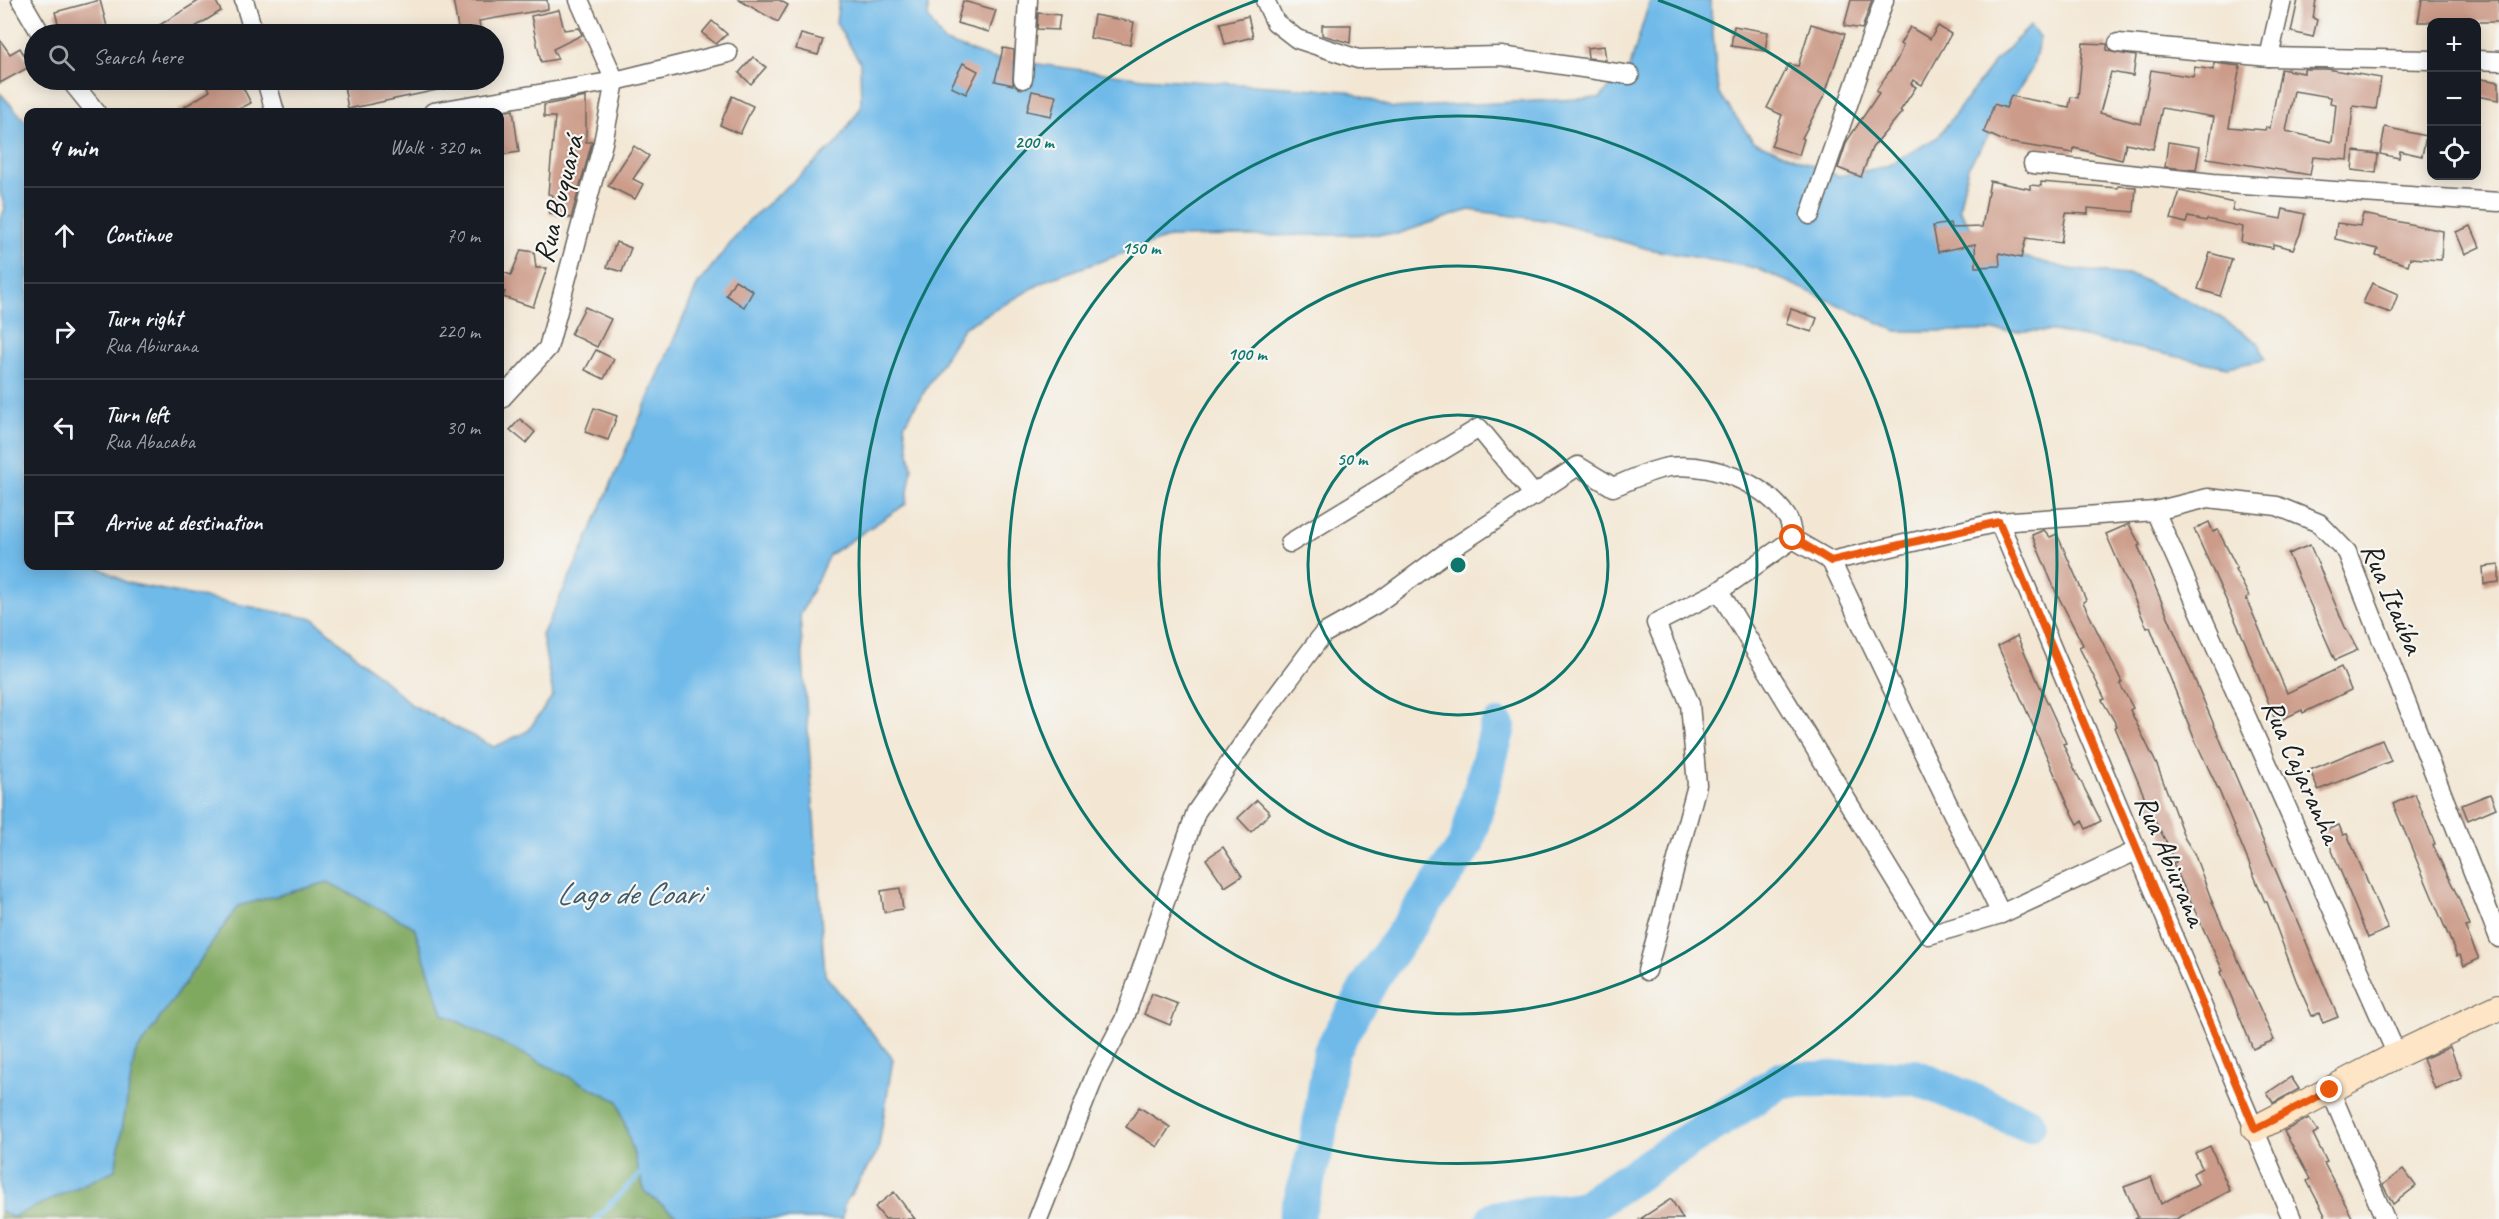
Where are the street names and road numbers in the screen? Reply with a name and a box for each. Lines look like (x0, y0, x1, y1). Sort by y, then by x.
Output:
street label: Rua Buquará (524, 128, 593, 267)
street label: Rua Itaúba (2353, 537, 2434, 661)
street label: Rua Cajaranha (2253, 693, 2352, 852)
street label: Rua Abiurana (2126, 789, 2217, 934)

